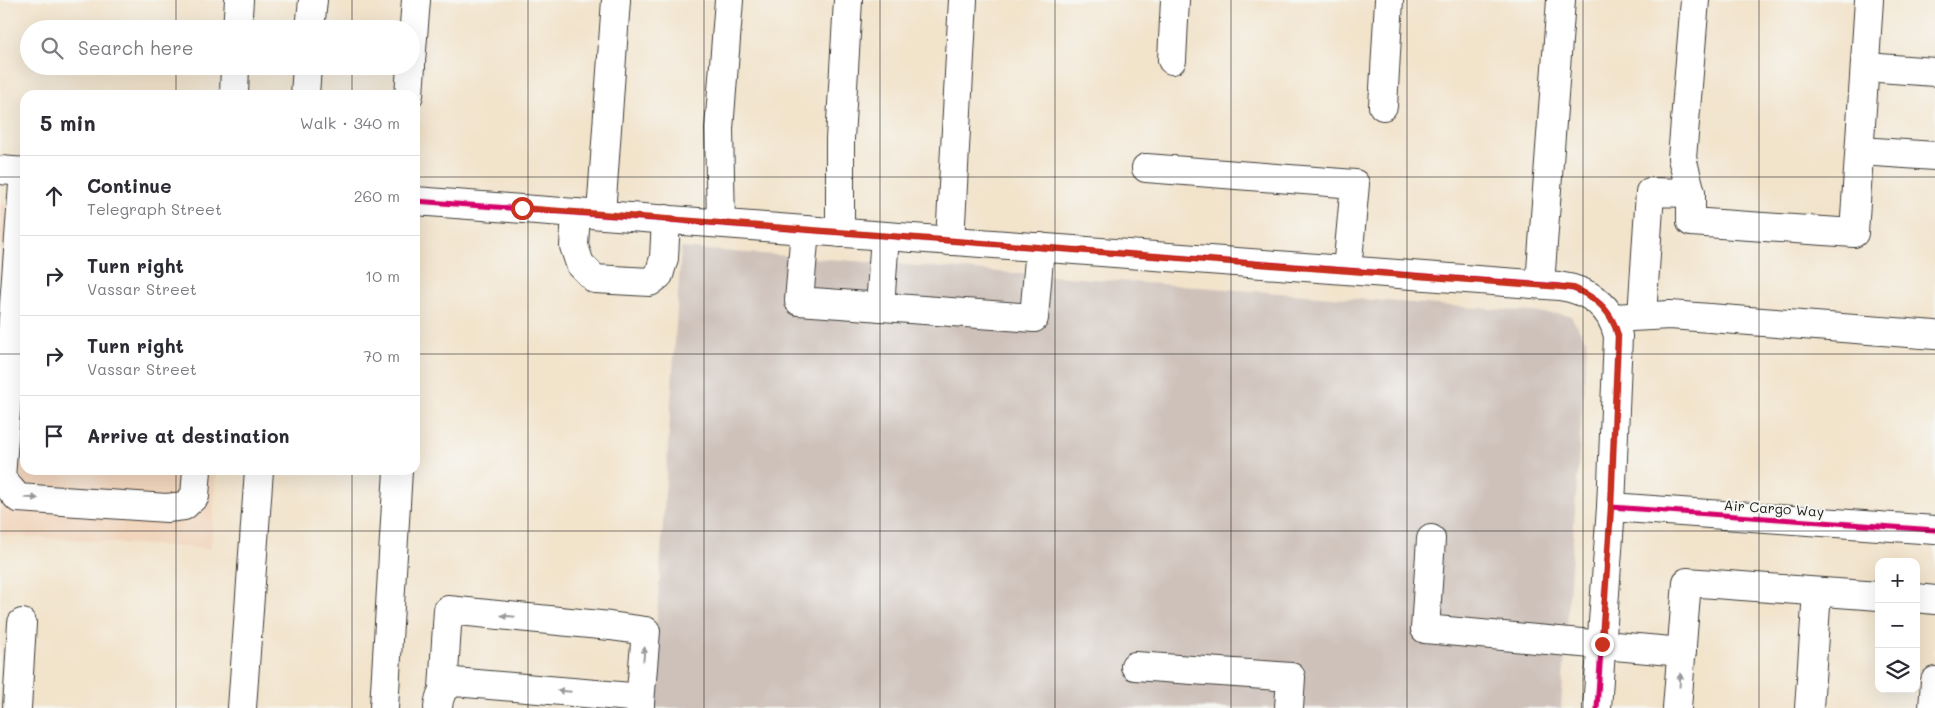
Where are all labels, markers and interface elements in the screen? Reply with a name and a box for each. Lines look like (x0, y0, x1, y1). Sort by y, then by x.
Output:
search box (20, 20, 420, 75)
icon: search (38, 34, 66, 62)
text: Search here (78, 35, 194, 60)
text: 5 min (40, 109, 96, 136)
text: Walk · 340 m (300, 112, 400, 133)
text: Continue (87, 173, 172, 198)
icon: ahead (40, 182, 68, 210)
text: 260 m (354, 185, 400, 206)
route start (511, 197, 534, 220)
text: Telegraph Street (87, 198, 222, 219)
text: Turn right (87, 253, 184, 278)
icon: right (40, 262, 68, 290)
text: 10 m (365, 265, 400, 286)
text: Vassar Street (87, 278, 197, 299)
text: Turn right (87, 333, 184, 358)
icon: right (40, 342, 68, 370)
text: 70 m (363, 345, 400, 366)
text: Vassar Street (87, 358, 197, 379)
icon: arrive (40, 422, 68, 450)
text: Arrive at destination (87, 423, 290, 448)
one-way arrow (23, 495, 39, 503)
street label: Air Cargo Way (1723, 495, 1825, 521)
map controls (1875, 558, 1920, 693)
button: + (1875, 558, 1920, 603)
button: − (1875, 603, 1920, 648)
one-way arrow (499, 612, 515, 620)
route end (1591, 633, 1614, 656)
one-way arrow (640, 646, 648, 662)
button: layers (1875, 648, 1920, 693)
one-way arrow (1676, 672, 1684, 688)
one-way arrow (555, 687, 571, 695)

